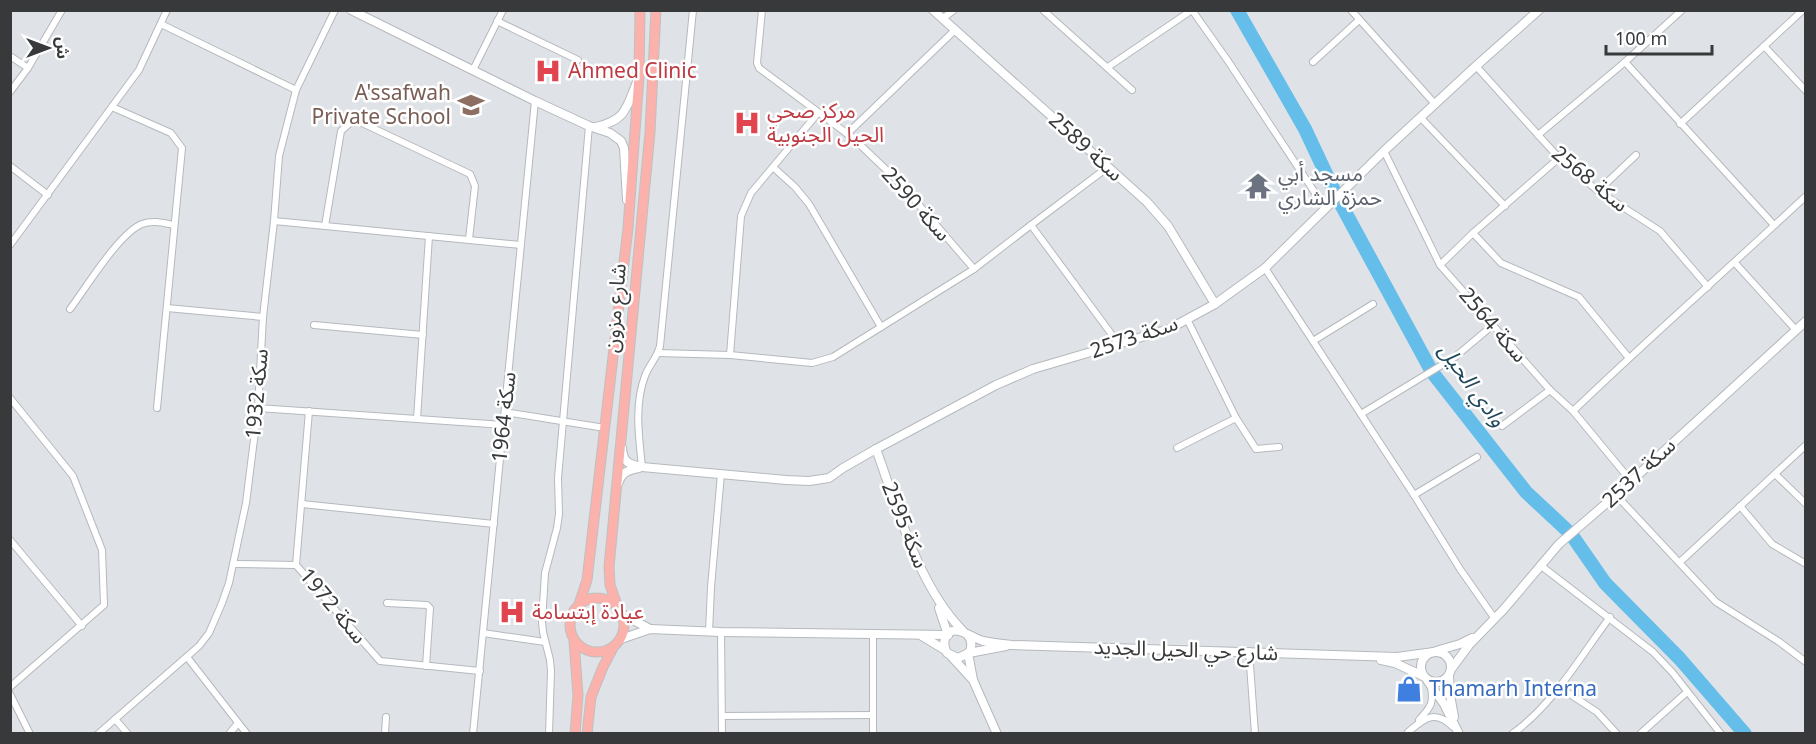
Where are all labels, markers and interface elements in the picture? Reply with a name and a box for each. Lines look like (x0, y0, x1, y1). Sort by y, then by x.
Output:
north arrow (18, 18, 78, 78)
scale bar (1606, 18, 1712, 56)
text: 100 m (1615, 20, 1667, 58)
text: ش (45, 37, 79, 59)
place label: Ahmed Clinic (568, 49, 697, 93)
hospital icon: Ahmed Clinic (533, 56, 563, 86)
place label: A'ssafwah Private School (311, 71, 451, 139)
place label: مركز صحي الحيل الجنوبية (767, 89, 884, 157)
school or university icon: A'ssafwah Private School (456, 90, 486, 120)
street label: سكة 2589 (1038, 100, 1134, 194)
hospital icon: مركز صحي الحيل الجنوبية (732, 108, 762, 138)
street label: سكة 2568 (1541, 133, 1639, 225)
place label: مسجد أبي حمزة الشاري (1278, 152, 1382, 220)
street label: سكة 2590 (869, 156, 963, 252)
temple icon: مسجد أبي حمزة الشاري (1243, 171, 1273, 201)
street label: شارع مزون (589, 261, 641, 355)
street label: سكة 2564 (1447, 276, 1539, 374)
street label: سكة 2573 (1084, 301, 1184, 373)
water label: وادي الحيل (1425, 332, 1519, 438)
street label: سكة 1932 (231, 347, 283, 441)
street label: سكة 1964 (477, 370, 531, 464)
street label: سكة 2537 (1591, 426, 1687, 520)
street label: سكة 2595 (868, 475, 942, 575)
street label: سكة 1972 (287, 557, 379, 655)
place label: عيادة إبتسامة (532, 590, 644, 634)
hospital icon: عيادة إبتسامة (497, 597, 527, 627)
street label: شارع حي الحيل الجديد (1093, 625, 1279, 675)
place label: Thamarh Interna (1429, 667, 1597, 711)
shop icon: Thamarh Interna (1394, 674, 1424, 704)

